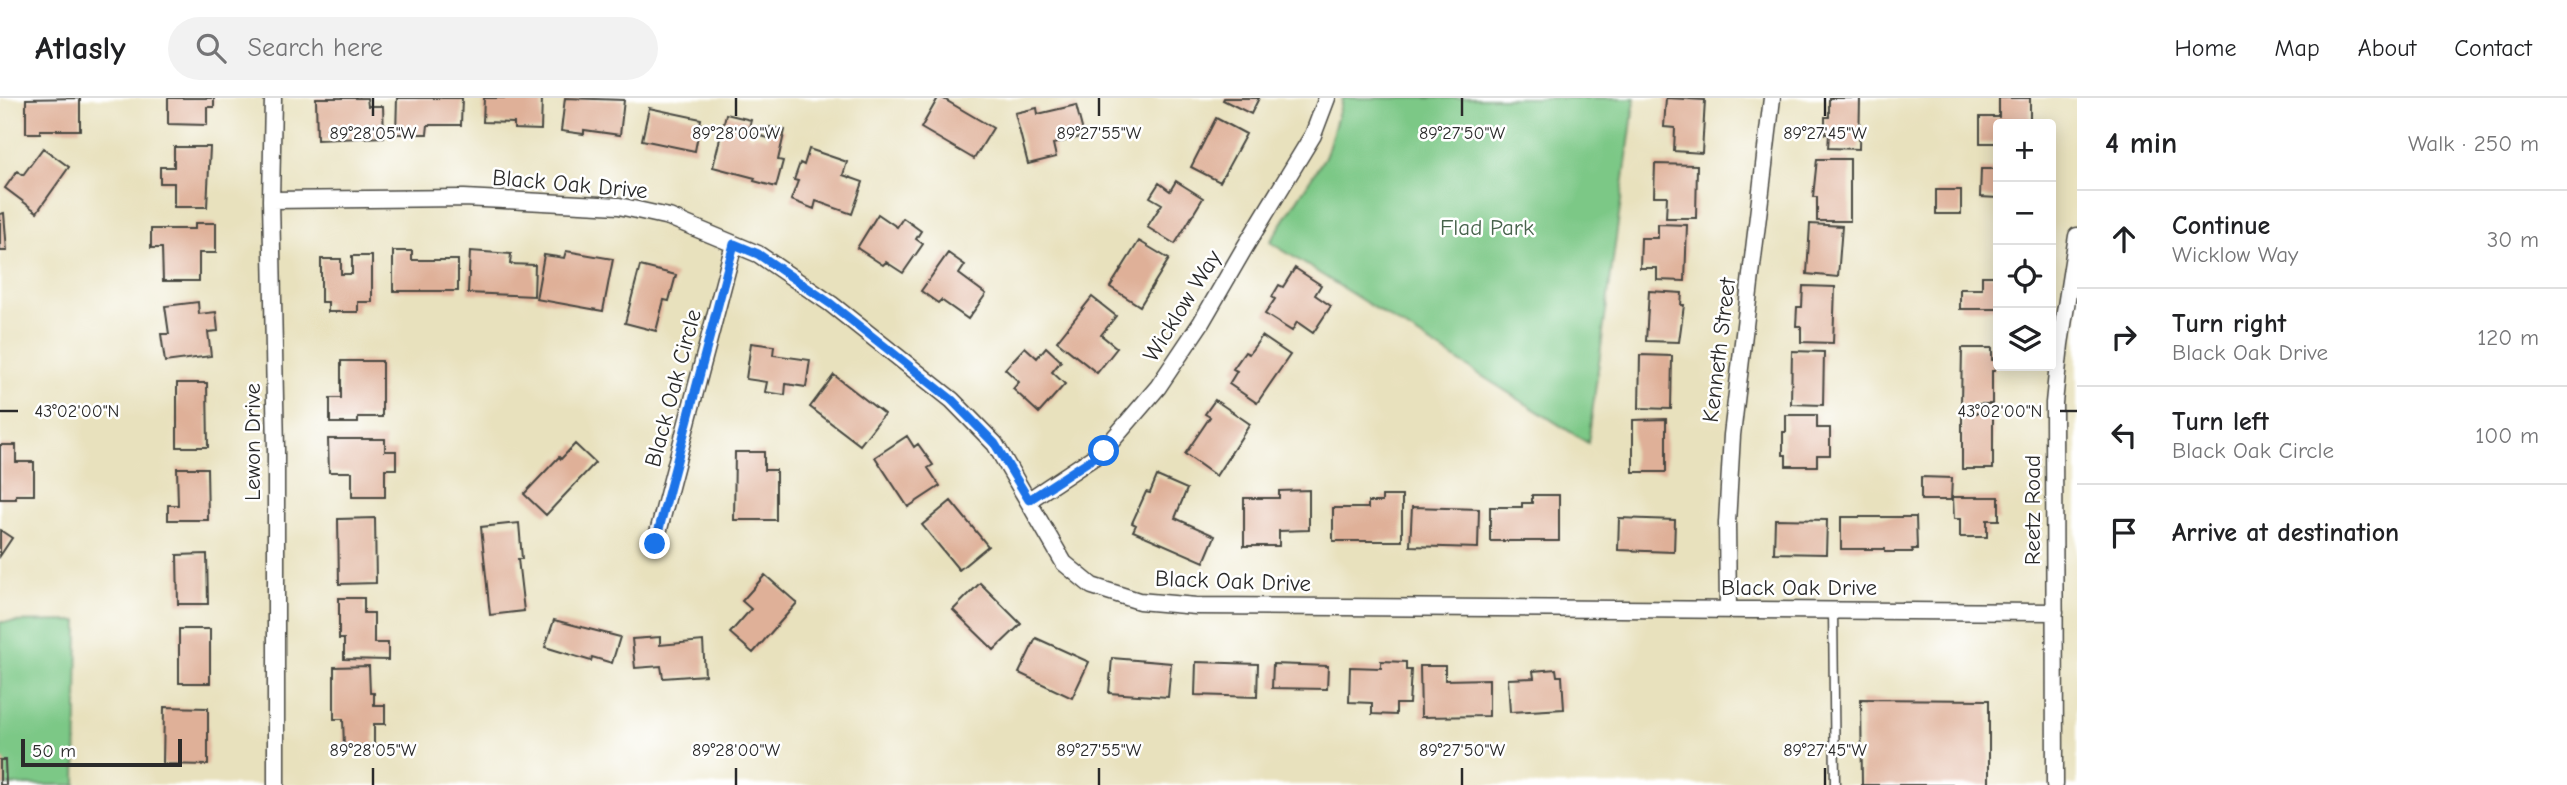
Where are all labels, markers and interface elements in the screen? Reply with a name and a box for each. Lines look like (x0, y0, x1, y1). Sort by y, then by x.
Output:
search box (168, 17, 658, 80)
text: Atlasly (35, 29, 126, 67)
icon: search (192, 29, 230, 67)
text: Search here (248, 33, 383, 63)
text: Home (2175, 34, 2236, 62)
text: Map (2274, 34, 2320, 62)
text: About (2358, 34, 2416, 62)
text: Contact (2454, 34, 2532, 62)
map controls (1993, 119, 2056, 371)
button: + (1993, 119, 2056, 182)
text: 89°28'05"W (330, 123, 417, 144)
text: 89°28'00"W (692, 123, 780, 144)
text: 89°27'55"W (1057, 123, 1142, 144)
text: 89°27'50"W (1419, 123, 1505, 144)
text: 89°27'45"W (1783, 123, 1867, 144)
text: 4 min (2105, 126, 2177, 161)
text: Walk · 250 m (2408, 130, 2539, 157)
street label: Black Oak Drive (491, 164, 649, 204)
button: − (1993, 182, 2056, 245)
text: Continue (2172, 211, 2270, 241)
park label: Flad Park (1440, 214, 1534, 241)
icon: ahead (2105, 220, 2143, 258)
text: 30 m (2487, 226, 2539, 253)
text: Wicklow Way (2172, 241, 2298, 268)
street label: Wicklow Way (1137, 245, 1227, 367)
button: locate (1993, 245, 2056, 308)
street label: Kenneth Street (1697, 275, 1741, 424)
street label: Black Oak Circle (639, 306, 707, 470)
button: layers (1993, 308, 2056, 371)
text: Turn right (2172, 309, 2286, 339)
icon: right (2105, 318, 2143, 356)
text: 120 m (2477, 324, 2539, 351)
text: Black Oak Drive (2172, 339, 2328, 366)
street label: Lewon Drive (239, 383, 266, 501)
text: 43°02'00"N (35, 401, 119, 422)
text: 43°02'00"N (1958, 401, 2042, 422)
text: Turn left (2172, 407, 2269, 437)
icon: left (2105, 416, 2143, 454)
text: 100 m (2475, 422, 2539, 449)
route start (1088, 435, 1119, 466)
text: Black Oak Circle (2172, 437, 2334, 464)
street label: Reetz Road (2019, 455, 2046, 565)
icon: arrive (2105, 514, 2143, 552)
text: Arrive at destination (2172, 518, 2399, 548)
route end (639, 528, 670, 559)
street label: Black Oak Drive (1155, 565, 1311, 597)
street label: Black Oak Drive (1721, 574, 1877, 601)
scale bar (21, 736, 182, 768)
text: 50 m (32, 740, 76, 762)
text: 89°28'05"W (330, 740, 417, 761)
text: 89°28'00"W (692, 740, 780, 761)
text: 89°27'55"W (1057, 740, 1142, 761)
text: 89°27'50"W (1419, 740, 1505, 761)
text: 89°27'45"W (1783, 740, 1867, 761)

